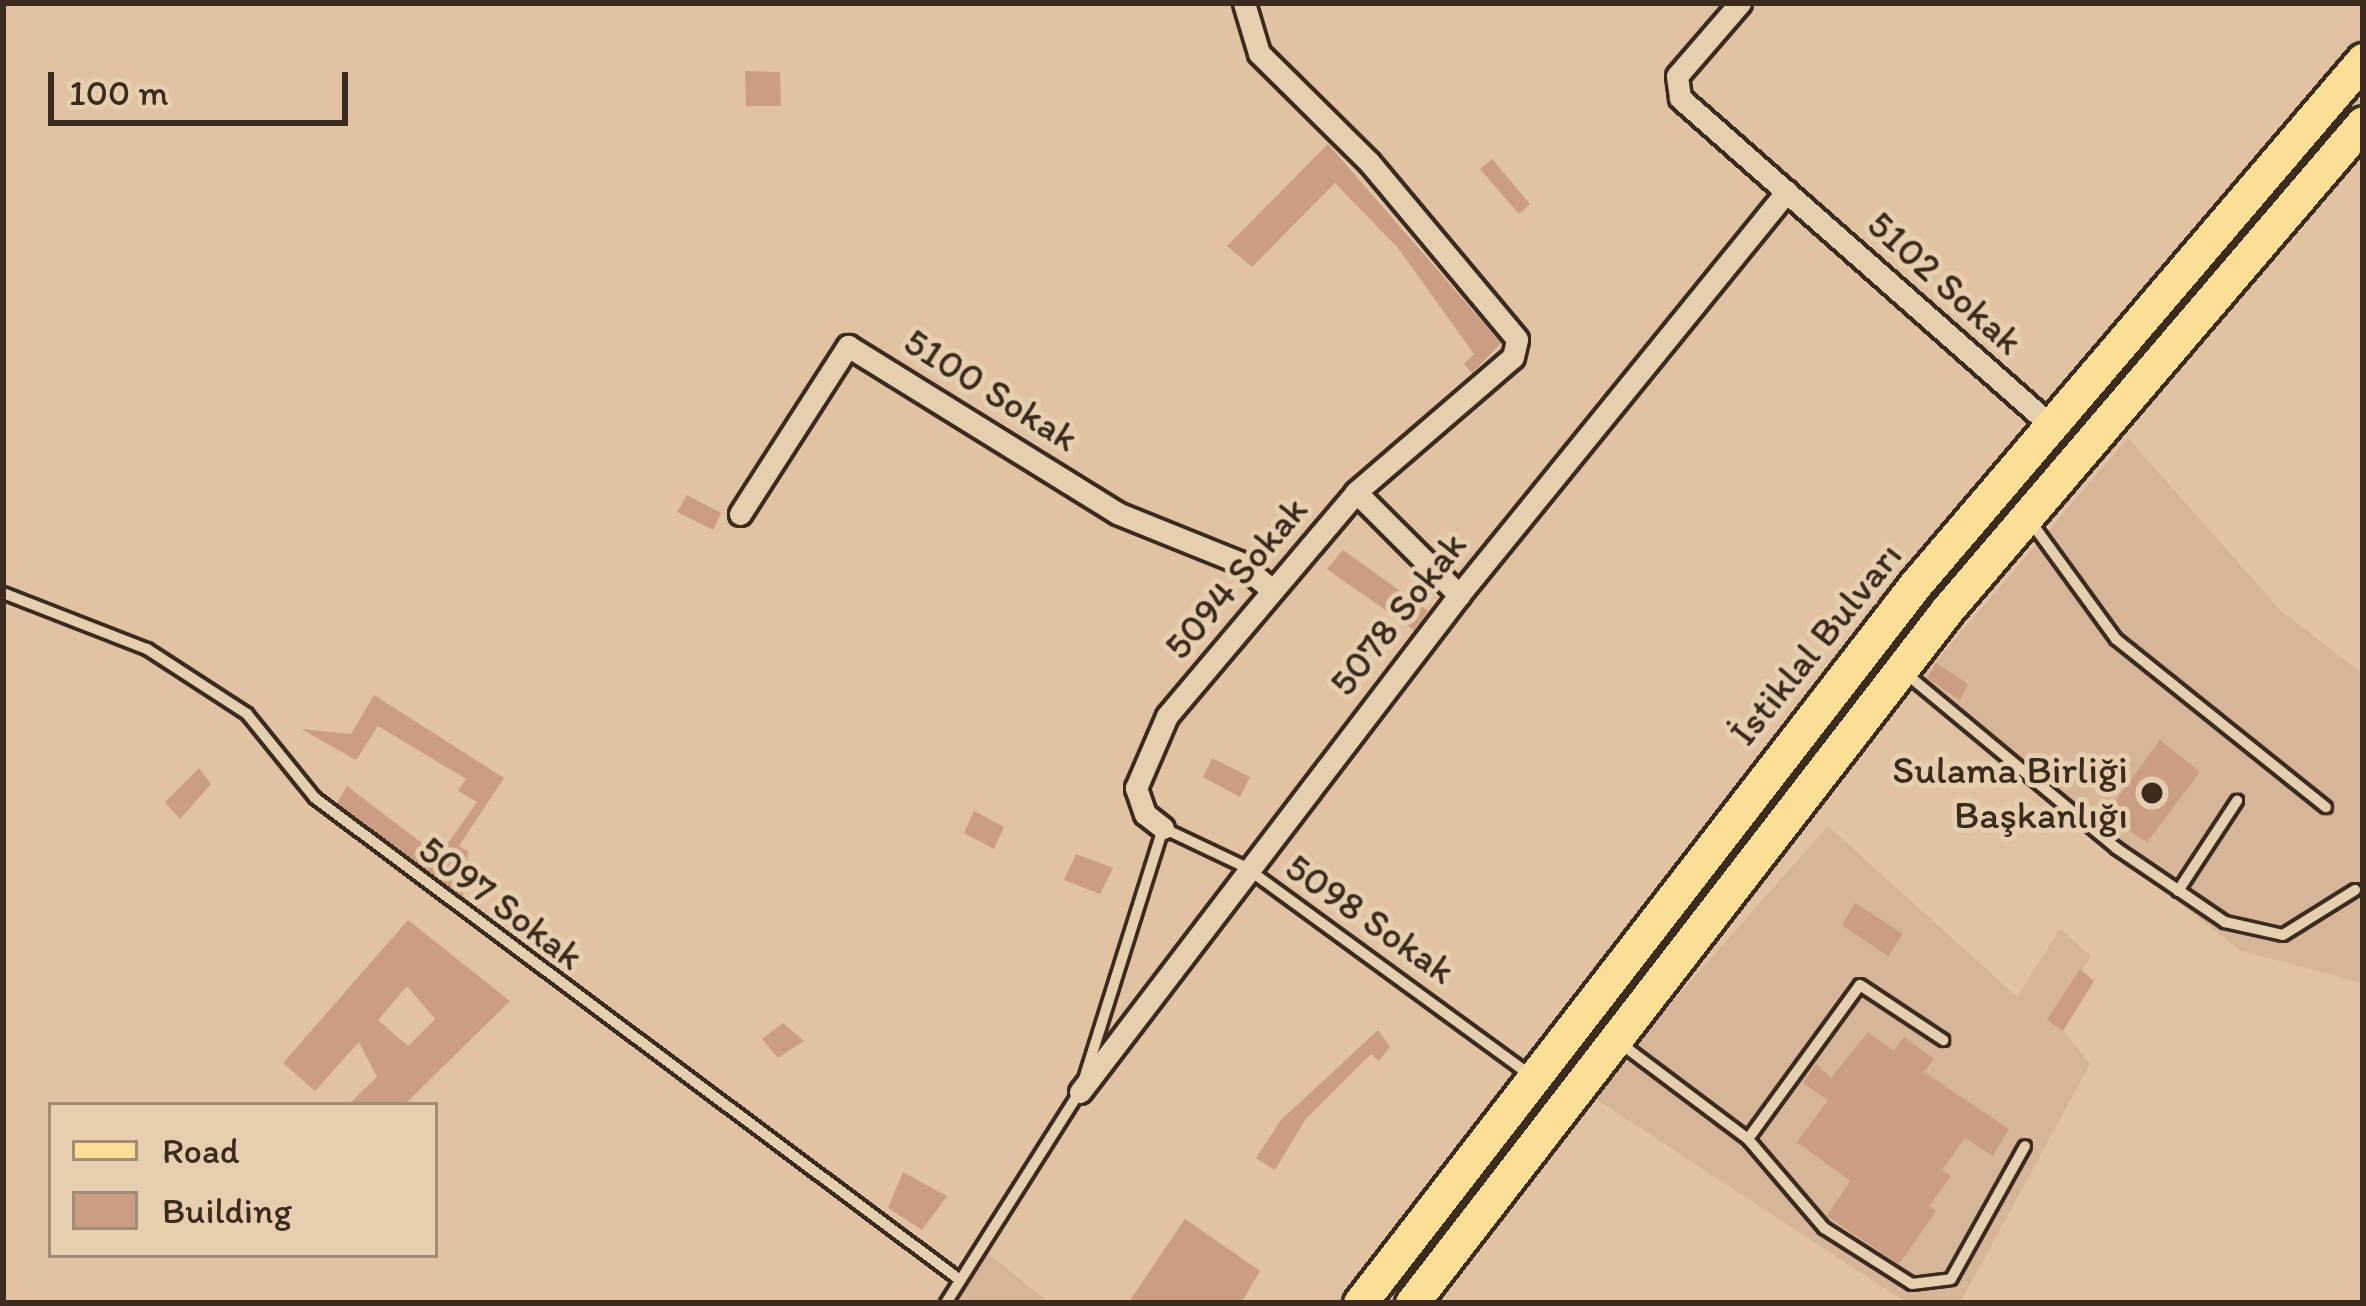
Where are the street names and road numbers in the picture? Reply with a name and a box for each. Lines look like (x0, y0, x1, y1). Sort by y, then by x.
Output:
street label: 5102 Sokak (1858, 201, 2032, 365)
street label: 5100 Sokak (895, 318, 1087, 462)
street label: 5094 Sokak (1154, 487, 1318, 669)
street label: 5078 Sokak (1319, 523, 1477, 705)
street label: İstiklal Bulvarı (1720, 533, 1912, 755)
street label: 5097 Sokak (409, 826, 593, 980)
street label: 5098 Sokak (1276, 844, 1464, 994)

